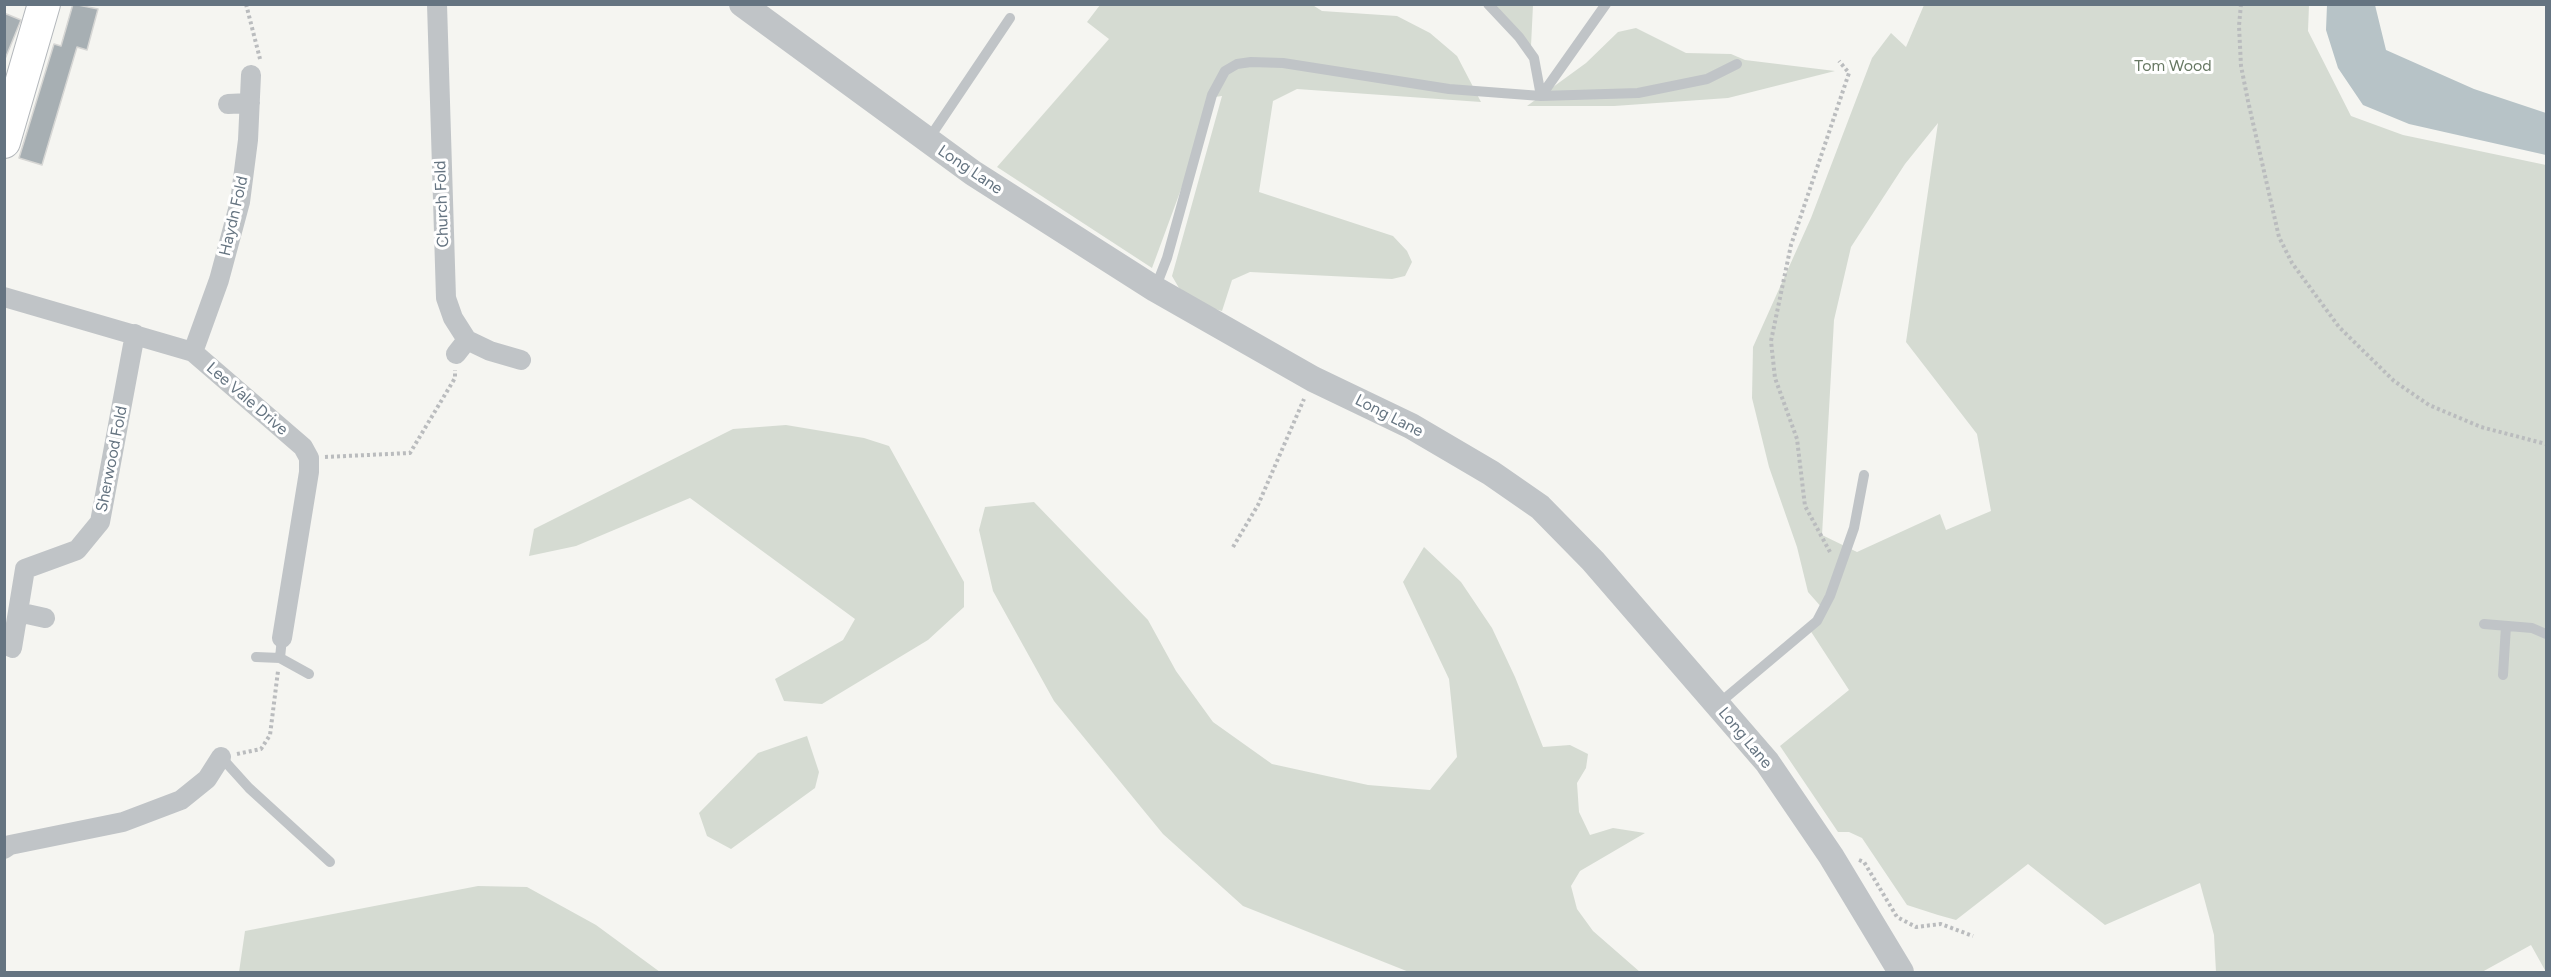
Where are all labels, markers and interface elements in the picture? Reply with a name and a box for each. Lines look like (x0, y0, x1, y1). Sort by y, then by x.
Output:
park label: Tom Wood (2134, 56, 2212, 76)
street label: Long Lane (934, 141, 1006, 199)
street label: Church Fold (431, 160, 453, 248)
street label: Haydn Fold (216, 174, 252, 258)
street label: Lee Vale Drive (202, 358, 292, 440)
street label: Long Lane (1352, 391, 1426, 441)
street label: Sherwood Fold (92, 404, 132, 514)
street label: Long Lane (1714, 703, 1776, 773)

